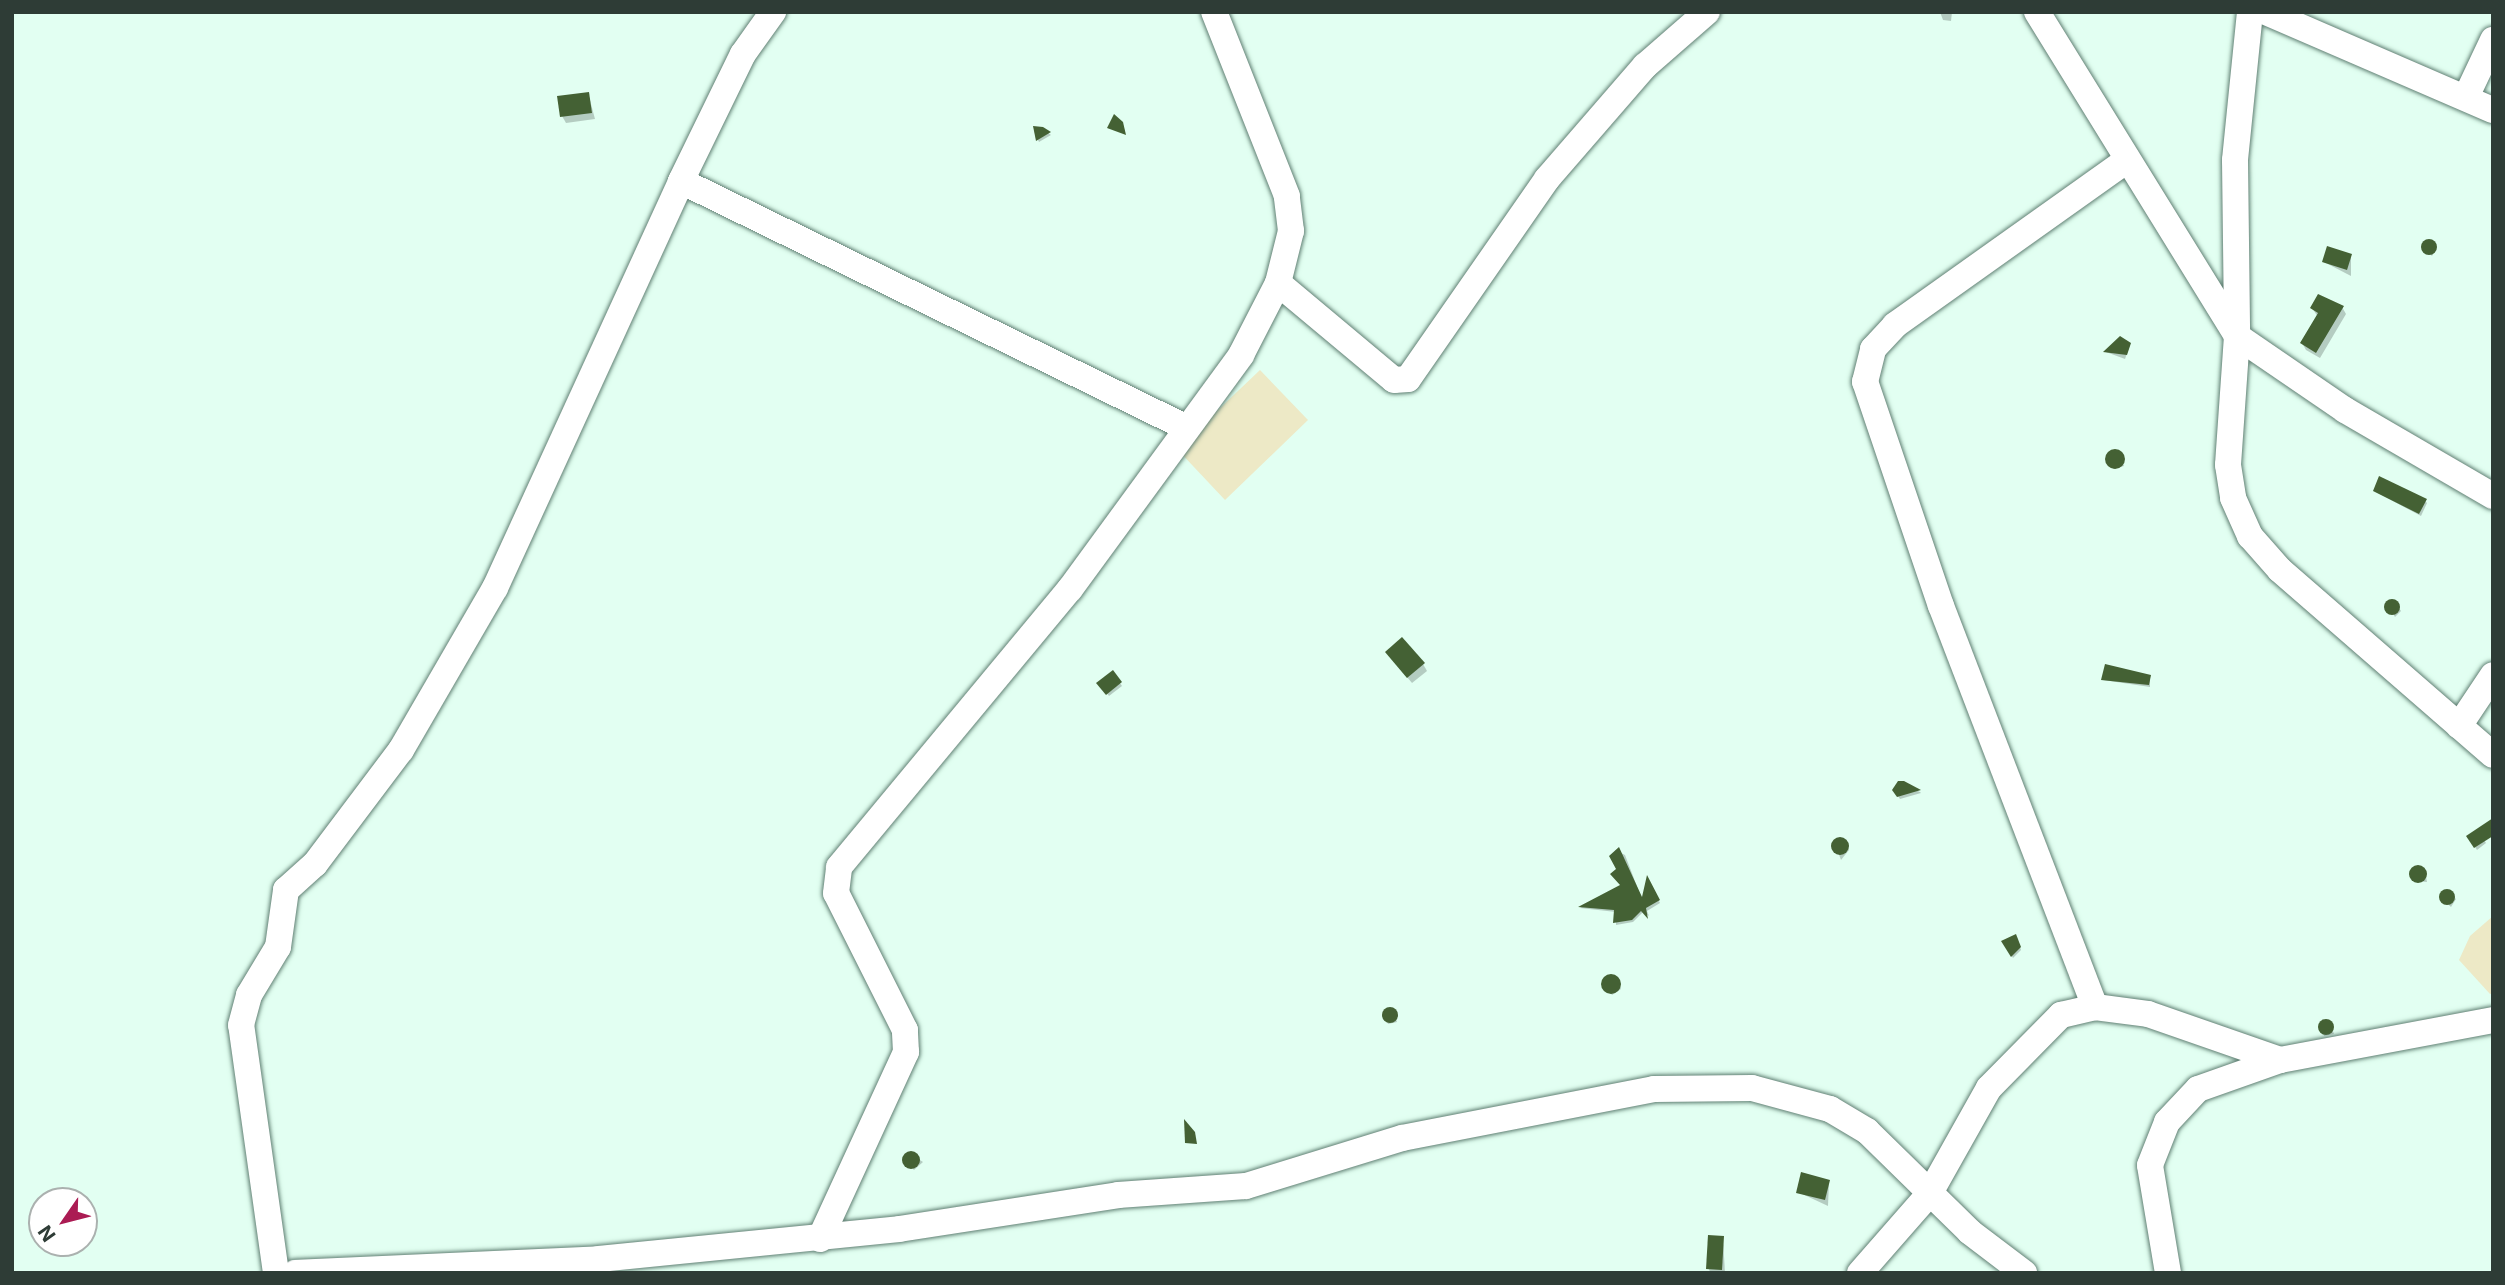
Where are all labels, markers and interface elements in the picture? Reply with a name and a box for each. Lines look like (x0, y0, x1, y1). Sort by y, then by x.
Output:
north arrow (28, 1187, 98, 1257)
text: N (33, 1221, 61, 1246)

